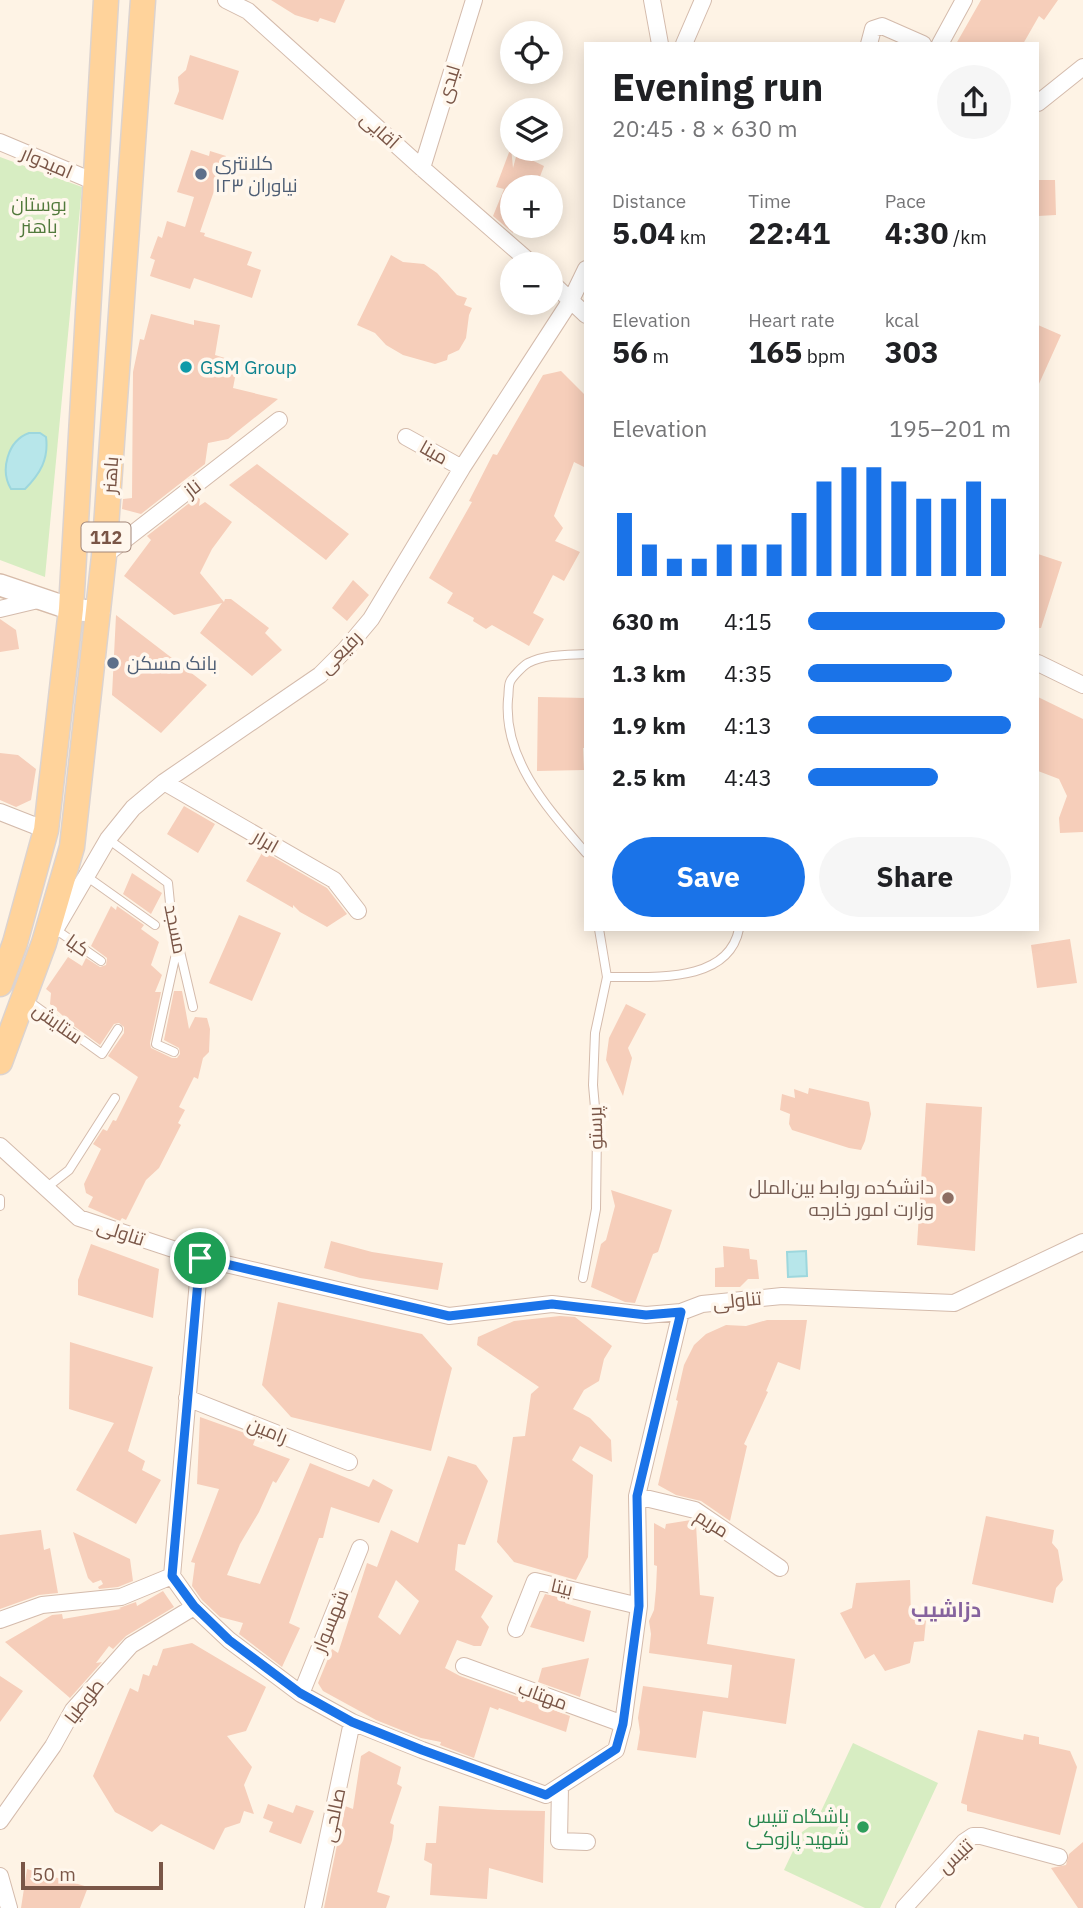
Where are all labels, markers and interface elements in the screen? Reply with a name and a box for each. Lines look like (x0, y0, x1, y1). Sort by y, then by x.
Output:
map controls (500, 21, 563, 315)
button: locate (500, 21, 563, 84)
street label: لیدی (431, 62, 465, 106)
text: Evening run (612, 62, 823, 111)
button: share (937, 65, 1011, 139)
button: layers (500, 98, 563, 161)
street label: آقایی (356, 106, 404, 154)
text: 20:45 · 8 × 630 m (612, 113, 798, 143)
street label: امیدوار (17, 140, 76, 184)
place label: کلانتری ۱۲۳ نیاوران (215, 151, 298, 197)
marker: کلانتری ۱۲۳ نیاوران (193, 166, 209, 182)
button: + (500, 175, 563, 238)
text: Distance (612, 189, 686, 213)
text: Time (748, 189, 791, 213)
text: Pace (885, 189, 926, 213)
park label: بوستان باهنر (11, 192, 67, 238)
text: 5.04 (612, 213, 675, 252)
text: 22:41 (748, 213, 830, 252)
text: 4:30 (885, 213, 949, 252)
text: km (675, 225, 706, 249)
text: /km (949, 225, 987, 249)
button: − (500, 252, 563, 315)
text: Elevation (612, 308, 691, 332)
text: Heart rate (748, 308, 835, 332)
text: kcal (885, 308, 919, 332)
text: 56 (612, 332, 648, 371)
text: 165 (748, 332, 802, 371)
text: 303 (885, 332, 939, 371)
text: m (648, 344, 669, 368)
text: bpm (802, 344, 845, 368)
place label: GSM Group (200, 355, 297, 379)
marker: GSM Group (178, 359, 194, 375)
text: Elevation (612, 413, 707, 443)
text: 195–201 m (889, 413, 1011, 443)
street label: مینا (416, 434, 452, 470)
street label: باهنر (97, 456, 123, 495)
street label: ناز (178, 474, 206, 503)
road number: 112 (82, 522, 130, 552)
text: 630 m (612, 606, 679, 636)
text: 4:15 (724, 606, 772, 636)
street label: رفیعی (314, 625, 366, 679)
place label: بانک مسکن (127, 651, 217, 675)
marker: بانک مسکن (105, 655, 121, 671)
text: 1.3 km (612, 658, 686, 688)
text: 4:35 (724, 658, 772, 688)
text: 1.9 km (612, 710, 686, 740)
text: 4:13 (724, 710, 772, 740)
text: 2.5 km (612, 762, 686, 792)
text: 4:43 (724, 762, 772, 792)
street label: ابرار (248, 824, 283, 858)
button: Save (612, 837, 805, 917)
button: Share (819, 837, 1011, 917)
street label: مسجد (159, 902, 193, 956)
street label: کیا (62, 929, 94, 961)
street label: ستایش (28, 997, 88, 1049)
street label: پرستو (582, 1106, 609, 1150)
place label: دانشکده روابط بین‌الملل وزارت امور خارجه (749, 1175, 934, 1221)
marker: دانشکده روابط بین‌الملل وزارت امور خارجه (940, 1190, 956, 1206)
street label: تناولی (94, 1213, 148, 1251)
pin (170, 1228, 230, 1288)
icon: arrive (181, 1239, 219, 1277)
street label: تناولی (712, 1286, 762, 1314)
street label: رامین (244, 1411, 292, 1449)
street label: مریم (690, 1503, 733, 1544)
street label: بیتا (549, 1573, 575, 1601)
street label: شهسوار (306, 1586, 353, 1657)
district label: دزاشیب (911, 1595, 981, 1623)
street label: طوطیا (59, 1674, 109, 1728)
street label: مهتاب (515, 1675, 571, 1715)
street label: صالحی (316, 1786, 350, 1844)
place label: باشگاه تنیس شهید پازوکی (746, 1804, 849, 1851)
marker: باشگاه تنیس شهید پازوکی (855, 1819, 871, 1835)
street label: تنیس (932, 1834, 978, 1878)
scale bar (21, 1859, 163, 1891)
text: 50 m (32, 1862, 76, 1886)

